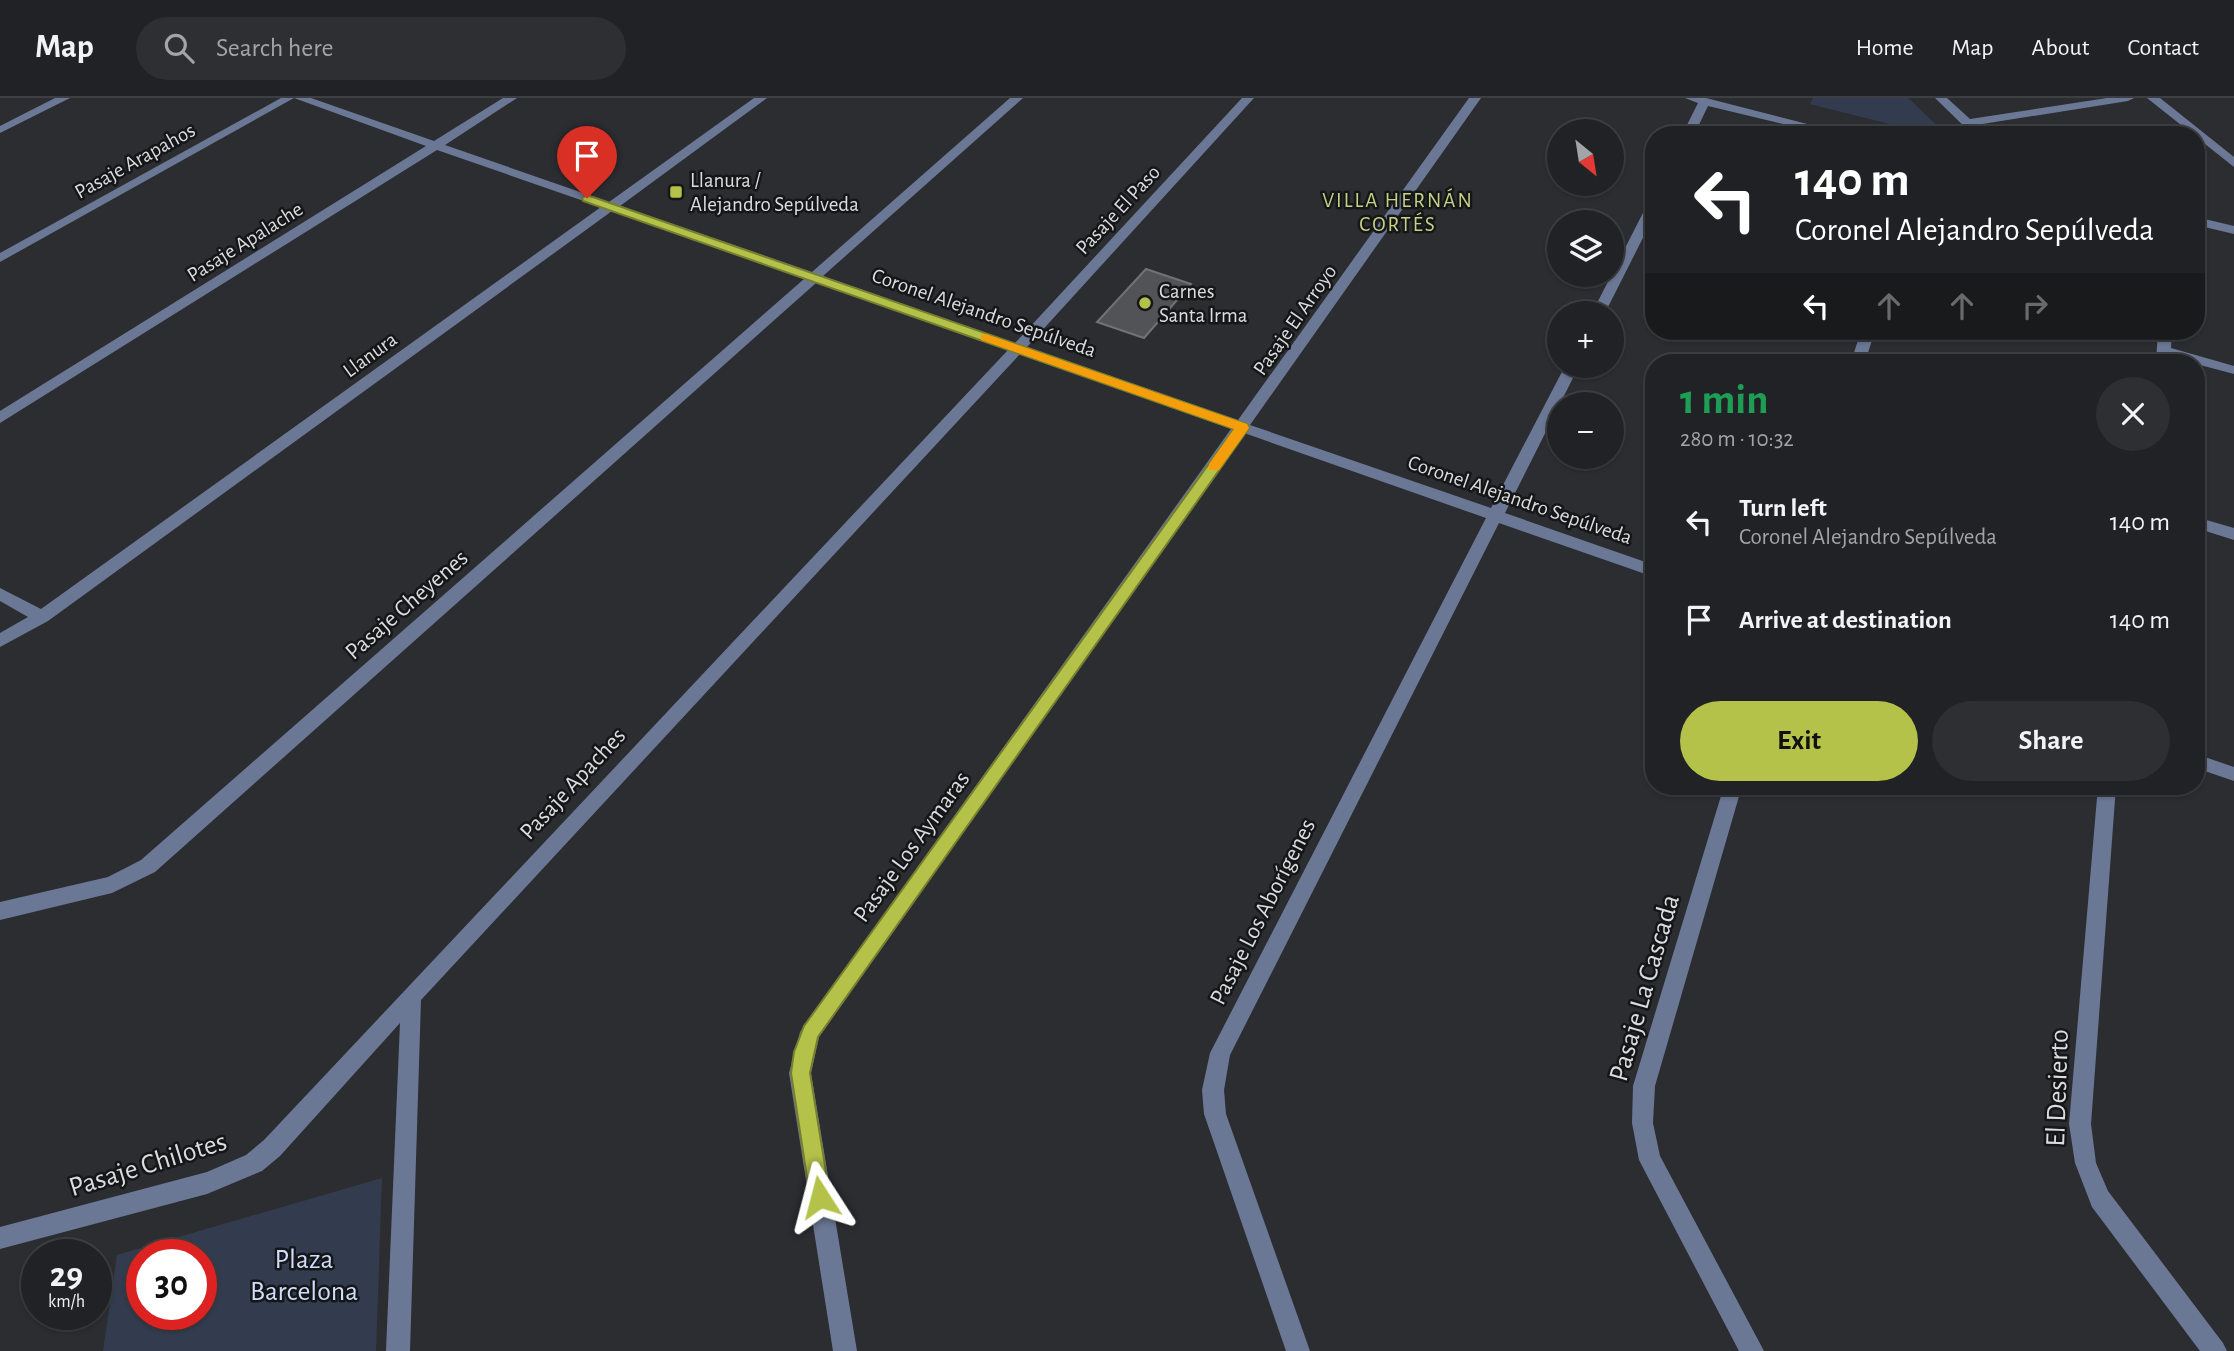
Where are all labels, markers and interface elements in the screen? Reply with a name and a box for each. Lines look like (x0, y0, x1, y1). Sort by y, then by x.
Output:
search box (136, 17, 626, 80)
icon: search (160, 29, 198, 67)
text: Map (35, 31, 94, 64)
text: Search here (216, 35, 334, 61)
text: Home (1856, 36, 1914, 60)
text: Map (1952, 36, 1994, 60)
text: About (2032, 36, 2089, 60)
text: Contact (2127, 36, 2199, 60)
street label: Pasaje Arapahos (71, 119, 199, 203)
north arrow (1547, 119, 1624, 196)
map controls (1547, 119, 1624, 469)
pin (557, 126, 617, 198)
icon: arrive (568, 137, 606, 175)
icon: left (1680, 154, 1771, 245)
text: 140 m (1795, 156, 1910, 205)
street label: Pasaje El Paso (1072, 161, 1164, 259)
place label: Llanura / Alejandro Sepúlveda (690, 170, 859, 215)
marker: Llanura / Alejandro Sepúlveda (668, 184, 684, 200)
district label: VILLA HERNÁN CORTÉS (1322, 188, 1474, 235)
street label: Pasaje Apalache (183, 198, 307, 286)
button: layers (1547, 210, 1624, 287)
text: Coronel Alejandro Sepúlveda (1795, 214, 2154, 246)
street label: Pasaje El Arroyo (1249, 261, 1341, 379)
street label: Coronel Alejandro Sepúlveda (869, 265, 1099, 361)
place label: Carnes Santa Irma (1159, 281, 1248, 326)
icon: left (1797, 287, 1835, 325)
icon: ahead (1870, 287, 1908, 325)
icon: ahead (1943, 287, 1981, 325)
icon: right (2016, 287, 2054, 325)
marker: Carnes Santa Irma (1137, 295, 1153, 311)
button: + (1547, 301, 1624, 378)
street label: Llanura (339, 328, 401, 381)
button: close (2096, 377, 2170, 451)
text: 1 min (1680, 379, 1769, 421)
button: − (1547, 392, 1624, 469)
text: 280 m · 10:32 (1680, 428, 1794, 451)
street label: Coronel Alejandro Sepúlveda (1405, 452, 1635, 548)
text: Turn left (1739, 495, 1827, 521)
icon: left (1680, 503, 1718, 541)
text: 140 m (2110, 509, 2170, 535)
text: Coronel Alejandro Sepúlveda (1739, 526, 1997, 549)
street label: Pasaje Cheyenes (341, 546, 473, 664)
icon: arrive (1680, 601, 1718, 639)
text: Arrive at destination (1739, 607, 1952, 633)
text: 140 m (2110, 607, 2170, 633)
button: Exit (1680, 701, 1918, 781)
button: Share (1932, 701, 2170, 781)
street label: Pasaje Apaches (516, 724, 630, 844)
street label: Pasaje Los Aymaras (849, 767, 975, 927)
street label: Pasaje Los Aborígenes (1206, 815, 1320, 1009)
street label: Pasaje La Cascada (1605, 891, 1685, 1085)
street label: El Desierto (2042, 1029, 2074, 1147)
street label: Pasaje Chilotes (66, 1128, 230, 1202)
position arrow (783, 1160, 857, 1234)
speed limit sign: 30 (126, 1239, 217, 1330)
park label: Plaza Barcelona (250, 1246, 358, 1306)
text: 29 (50, 1258, 83, 1293)
text: km/h (48, 1293, 85, 1311)

